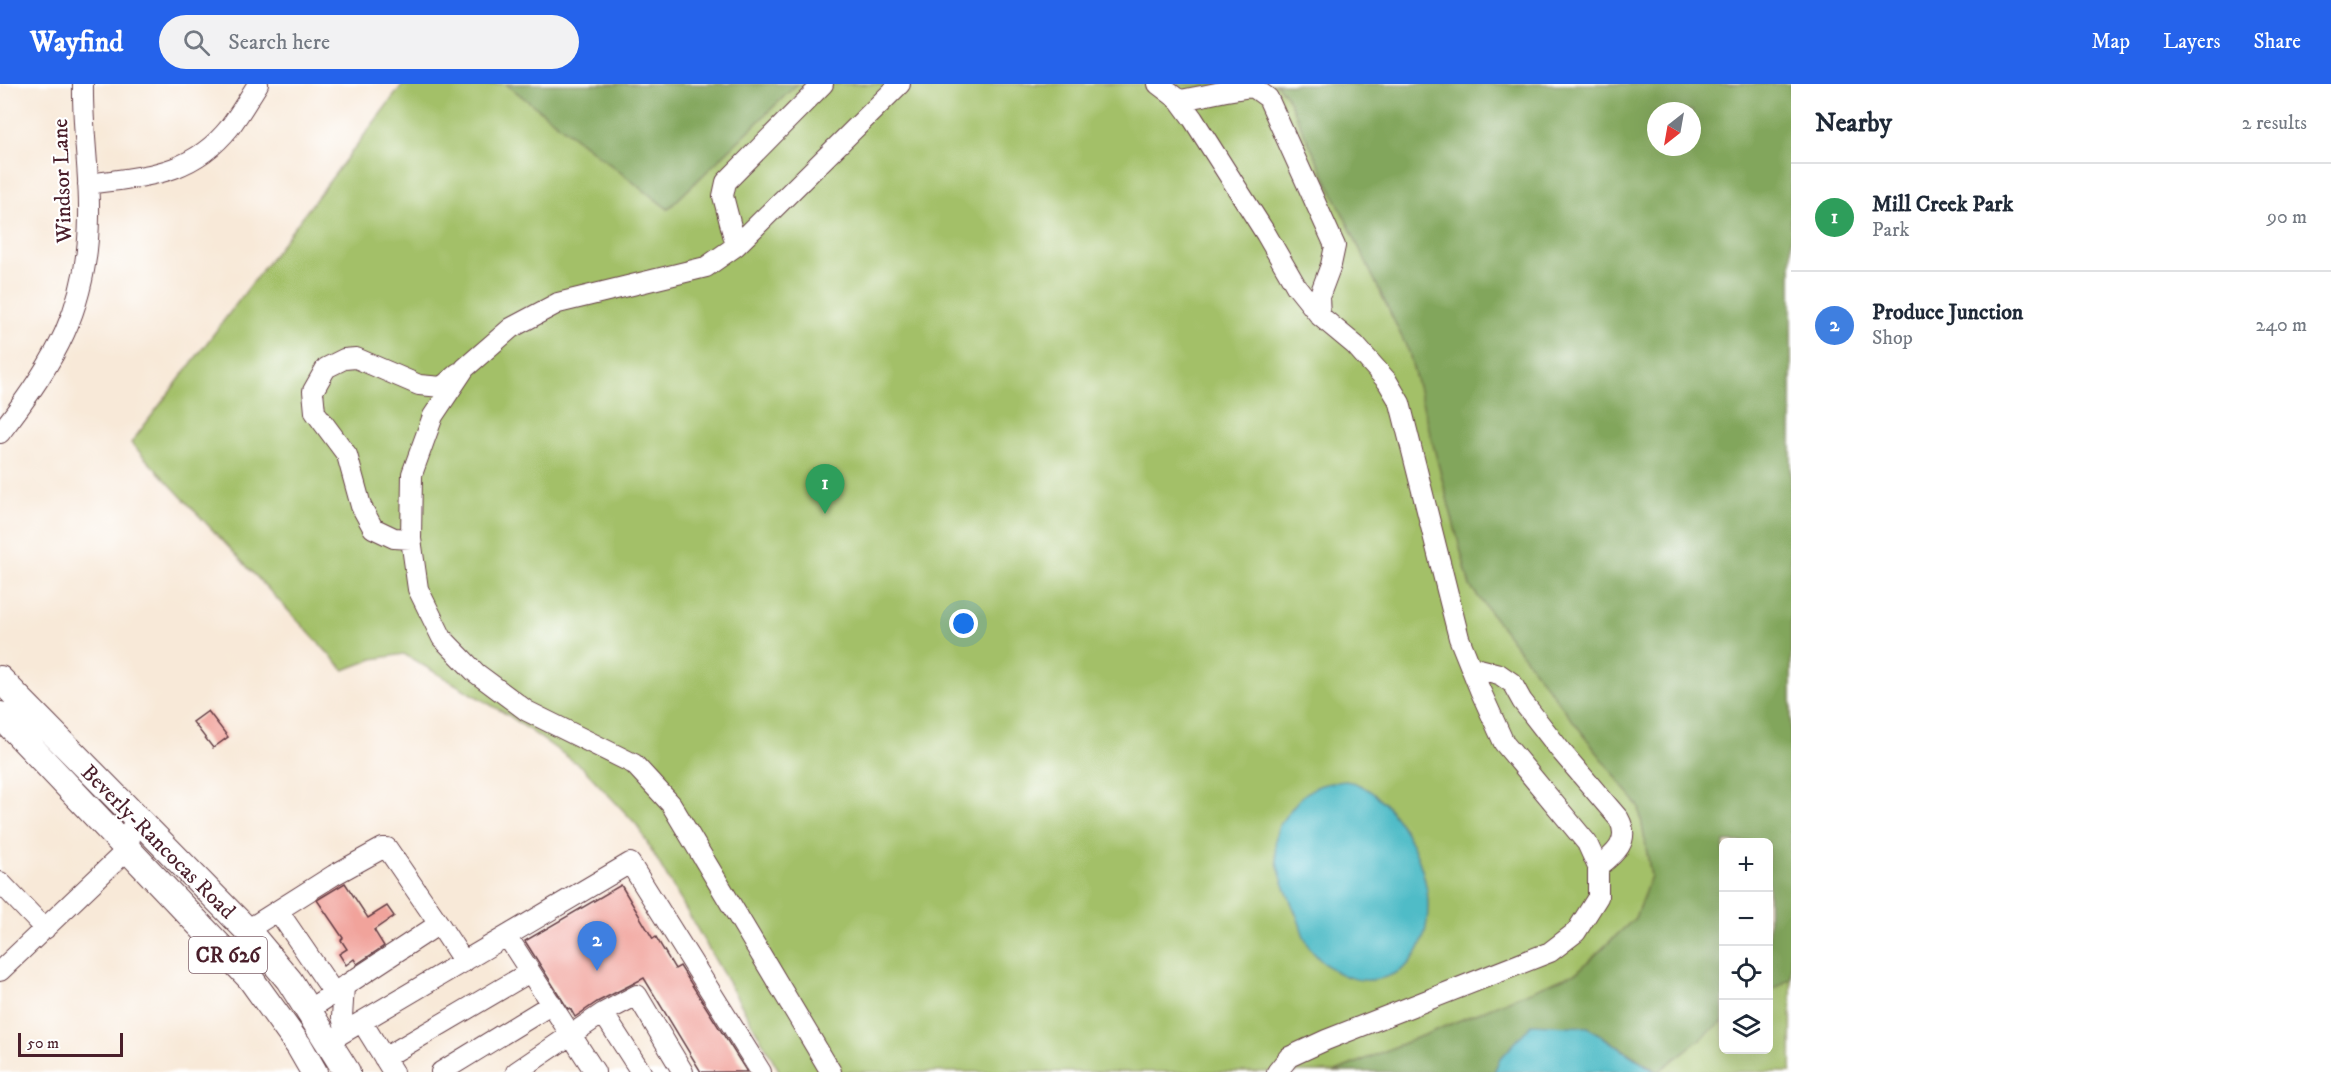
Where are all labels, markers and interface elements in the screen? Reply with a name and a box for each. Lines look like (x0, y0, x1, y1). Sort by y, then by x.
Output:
search box (159, 15, 579, 69)
text: Wayfind (30, 25, 123, 60)
icon: search (180, 26, 213, 59)
text: Search here (228, 29, 330, 56)
text: Map (2091, 29, 2130, 55)
text: Layers (2163, 29, 2221, 55)
text: Share (2254, 29, 2301, 55)
north arrow (1647, 102, 1701, 156)
text: Nearby (1815, 107, 1892, 140)
text: 2 results (2242, 111, 2307, 136)
street label: Windsor Lane (47, 118, 78, 245)
text: Mill Creek Park (1872, 191, 2013, 218)
text: 1 (1831, 205, 1838, 230)
text: 90 m (2267, 205, 2307, 230)
text: Park (1872, 218, 1909, 243)
text: Produce Junction (1872, 299, 2023, 326)
text: 2 (1830, 313, 1839, 338)
text: 240 m (2256, 313, 2307, 338)
text: Shop (1872, 326, 1913, 351)
pin: 1 (806, 464, 844, 514)
your location (949, 609, 978, 638)
street label: Beverly-Rancocas Road (75, 759, 241, 925)
map controls (1719, 838, 1773, 1054)
button: + (1719, 838, 1773, 892)
button: − (1719, 892, 1773, 946)
pin: 2 (578, 922, 616, 971)
road number: CR 626 (189, 937, 267, 973)
button: locate (1719, 946, 1773, 1000)
button: layers (1719, 1000, 1773, 1054)
scale bar (18, 1030, 123, 1058)
text: 50 m (27, 1033, 59, 1053)

